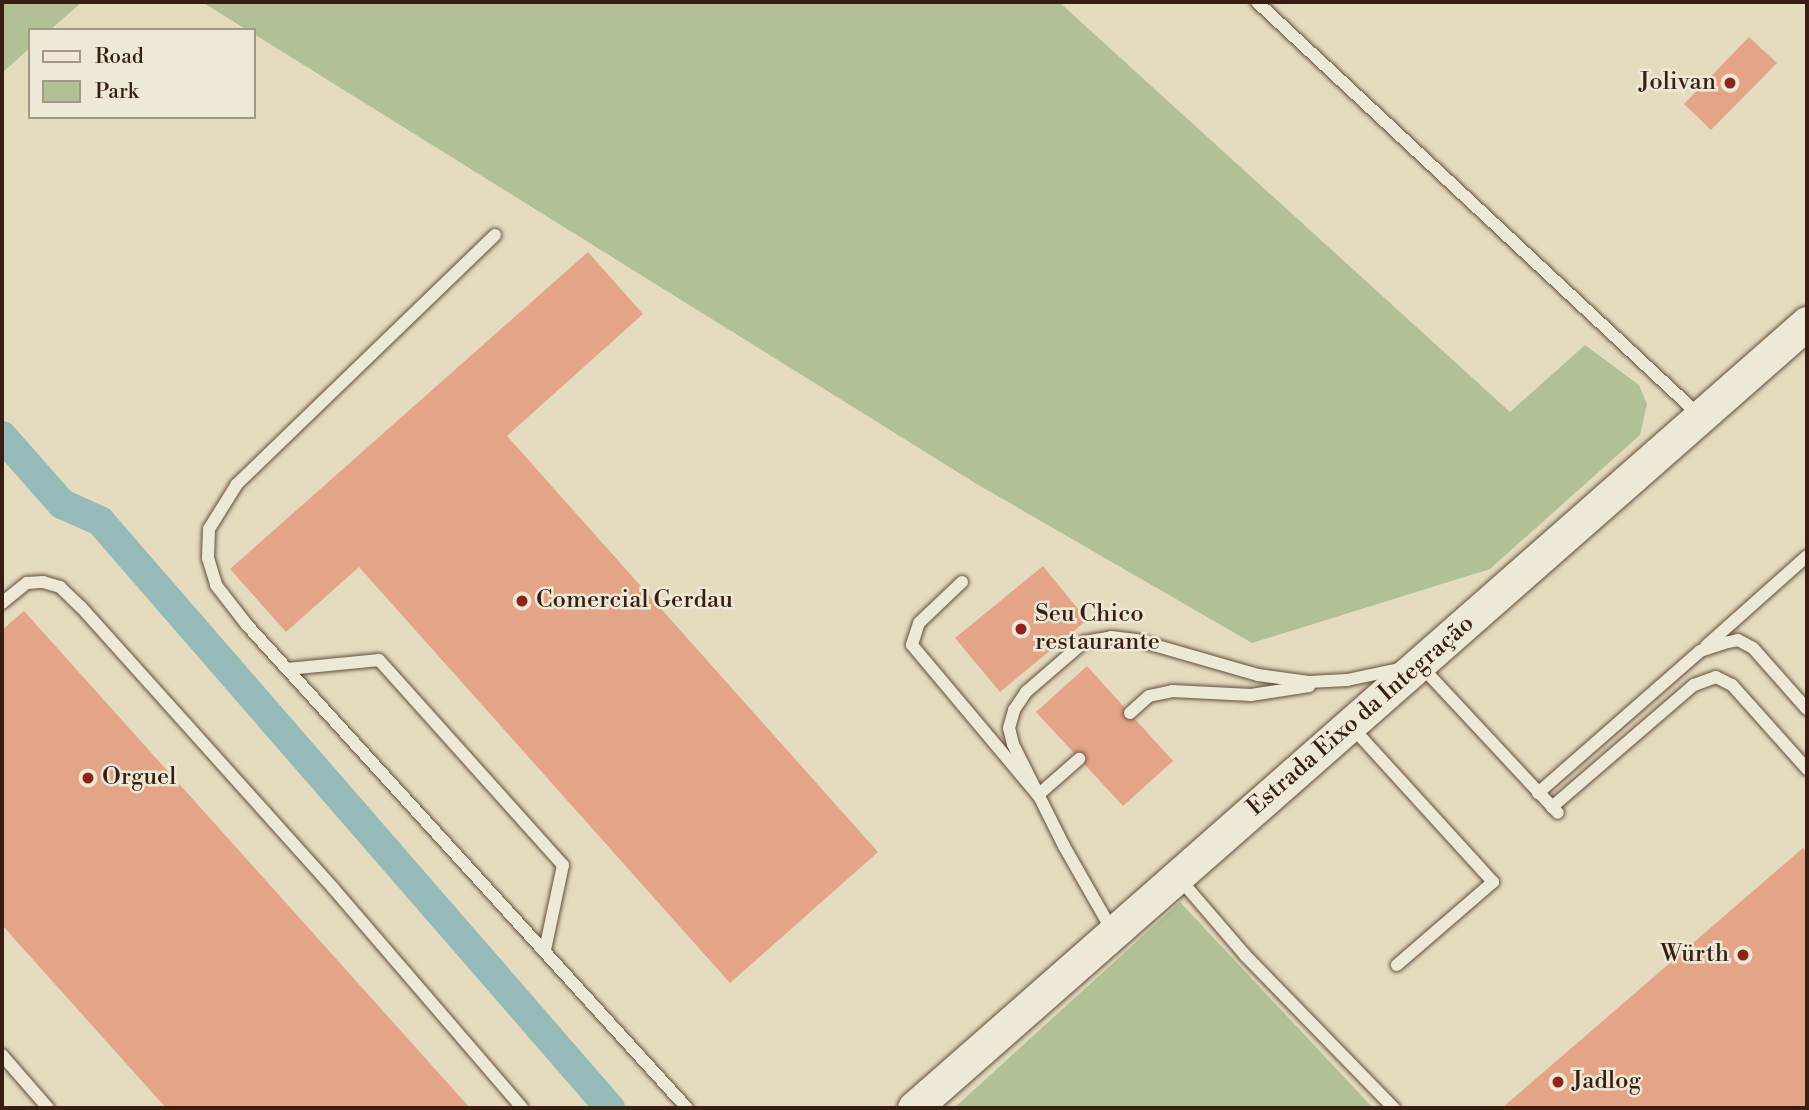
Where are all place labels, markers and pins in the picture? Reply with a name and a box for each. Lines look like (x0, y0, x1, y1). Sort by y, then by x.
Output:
place label: Jolivan (1639, 69, 1716, 97)
marker: Jolivan (1722, 75, 1738, 91)
place label: Comercial Gerdau (536, 587, 733, 615)
marker: Comercial Gerdau (514, 593, 530, 609)
place label: Seu Chico restaurante (1035, 601, 1160, 657)
marker: Seu Chico restaurante (1013, 621, 1029, 637)
place label: Orguel (102, 764, 176, 792)
marker: Orguel (80, 770, 96, 786)
place label: Würth (1660, 941, 1729, 969)
marker: Würth (1735, 947, 1751, 963)
place label: Jadlog (1572, 1068, 1641, 1096)
marker: Jadlog (1550, 1074, 1566, 1090)

